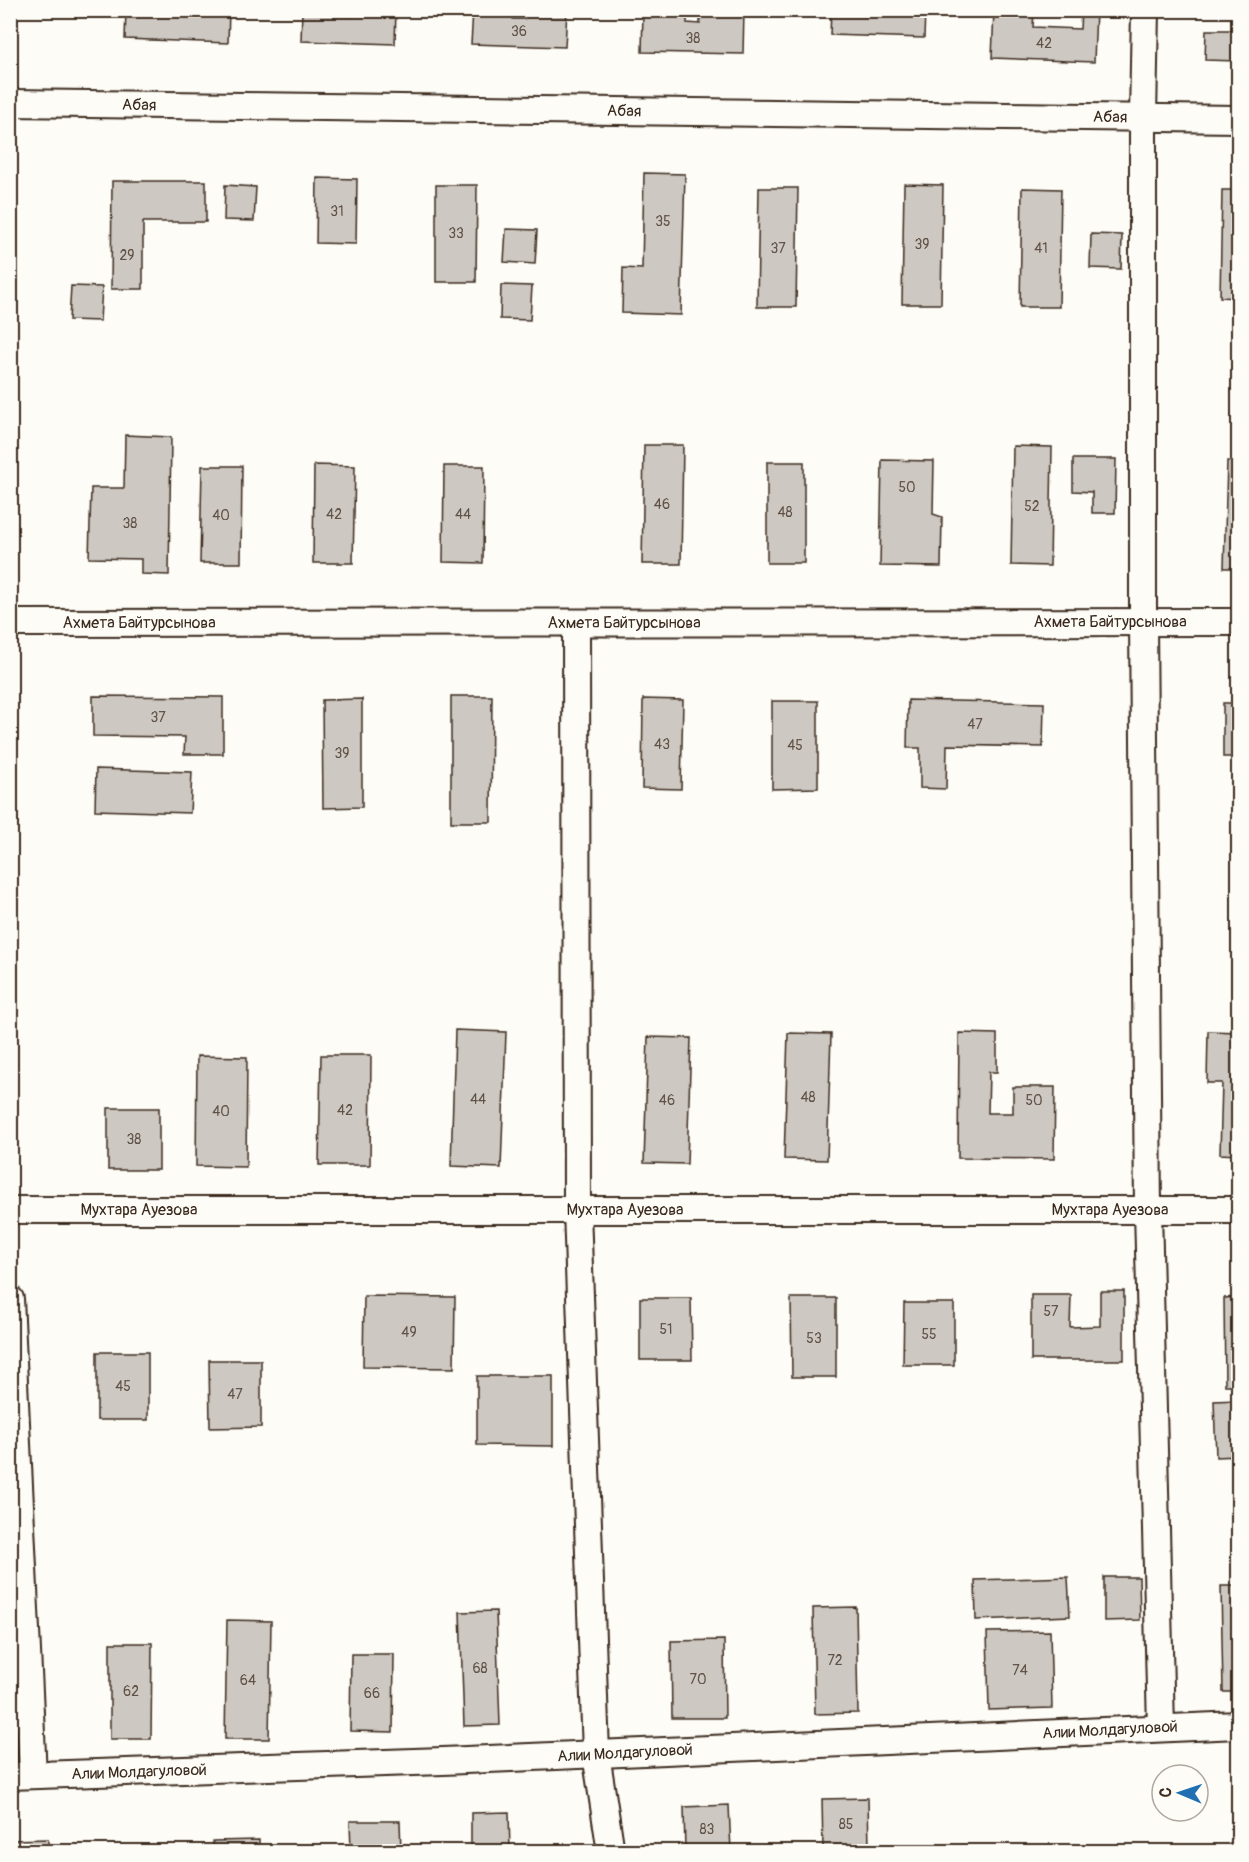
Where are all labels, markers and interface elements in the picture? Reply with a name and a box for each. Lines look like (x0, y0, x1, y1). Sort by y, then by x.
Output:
house number: 36 (511, 23, 527, 40)
house number: 38 (686, 30, 700, 47)
house number: 42 (1036, 35, 1052, 52)
street label: Абая (122, 95, 156, 115)
street label: Абая (607, 101, 641, 121)
street label: Абая (1093, 107, 1127, 127)
house number: 31 (330, 203, 344, 220)
house number: 35 (655, 213, 671, 230)
house number: 33 (448, 225, 464, 242)
house number: 39 (914, 236, 930, 253)
house number: 37 (770, 240, 786, 257)
house number: 41 (1034, 240, 1048, 257)
house number: 29 (119, 247, 135, 264)
house number: 50 (898, 479, 916, 496)
house number: 46 (654, 496, 670, 513)
house number: 52 (1024, 498, 1040, 515)
house number: 48 (777, 504, 793, 521)
house number: 42 (326, 506, 342, 523)
house number: 44 (455, 506, 471, 523)
house number: 40 (212, 507, 230, 524)
house number: 38 (123, 515, 137, 532)
street label: Ахмета Байтурсынова (1033, 612, 1187, 632)
street label: Ахмета Байтурсынова (62, 613, 216, 633)
street label: Ахмета Байтурсынова (547, 613, 701, 633)
house number: 37 (150, 709, 166, 726)
house number: 47 (967, 716, 983, 733)
house number: 43 (654, 736, 670, 753)
house number: 45 (787, 737, 803, 754)
house number: 39 (334, 745, 350, 762)
house number: 48 (800, 1089, 816, 1106)
house number: 44 (470, 1091, 486, 1108)
house number: 46 (659, 1092, 675, 1109)
house number: 50 (1025, 1092, 1043, 1109)
house number: 42 (337, 1102, 353, 1119)
house number: 40 (212, 1103, 230, 1120)
house number: 38 (127, 1131, 141, 1148)
street label: Мухтара Ауезова (81, 1200, 198, 1220)
street label: Мухтара Ауезова (567, 1200, 684, 1220)
street label: Мухтара Ауезова (1052, 1200, 1169, 1220)
house number: 57 (1044, 1303, 1059, 1320)
house number: 51 (659, 1321, 673, 1338)
house number: 49 (401, 1324, 417, 1341)
house number: 55 (921, 1326, 937, 1343)
house number: 53 (806, 1330, 822, 1347)
house number: 45 (115, 1378, 131, 1395)
house number: 47 (227, 1386, 243, 1403)
house number: 72 (827, 1652, 843, 1669)
house number: 68 (472, 1660, 488, 1677)
house number: 74 (1012, 1662, 1028, 1679)
house number: 70 (690, 1671, 706, 1688)
house number: 64 (240, 1672, 256, 1689)
house number: 62 (123, 1683, 139, 1700)
house number: 66 (364, 1685, 380, 1702)
street label: Алии Молдагуловой (1042, 1716, 1178, 1744)
street label: Алии Молдагуловой (557, 1739, 693, 1767)
street label: Алии Молдагуловой (71, 1760, 207, 1784)
north arrow (1150, 1763, 1210, 1823)
text: С (1156, 1787, 1176, 1798)
house number: 85 (839, 1816, 853, 1833)
house number: 83 (700, 1821, 715, 1838)

